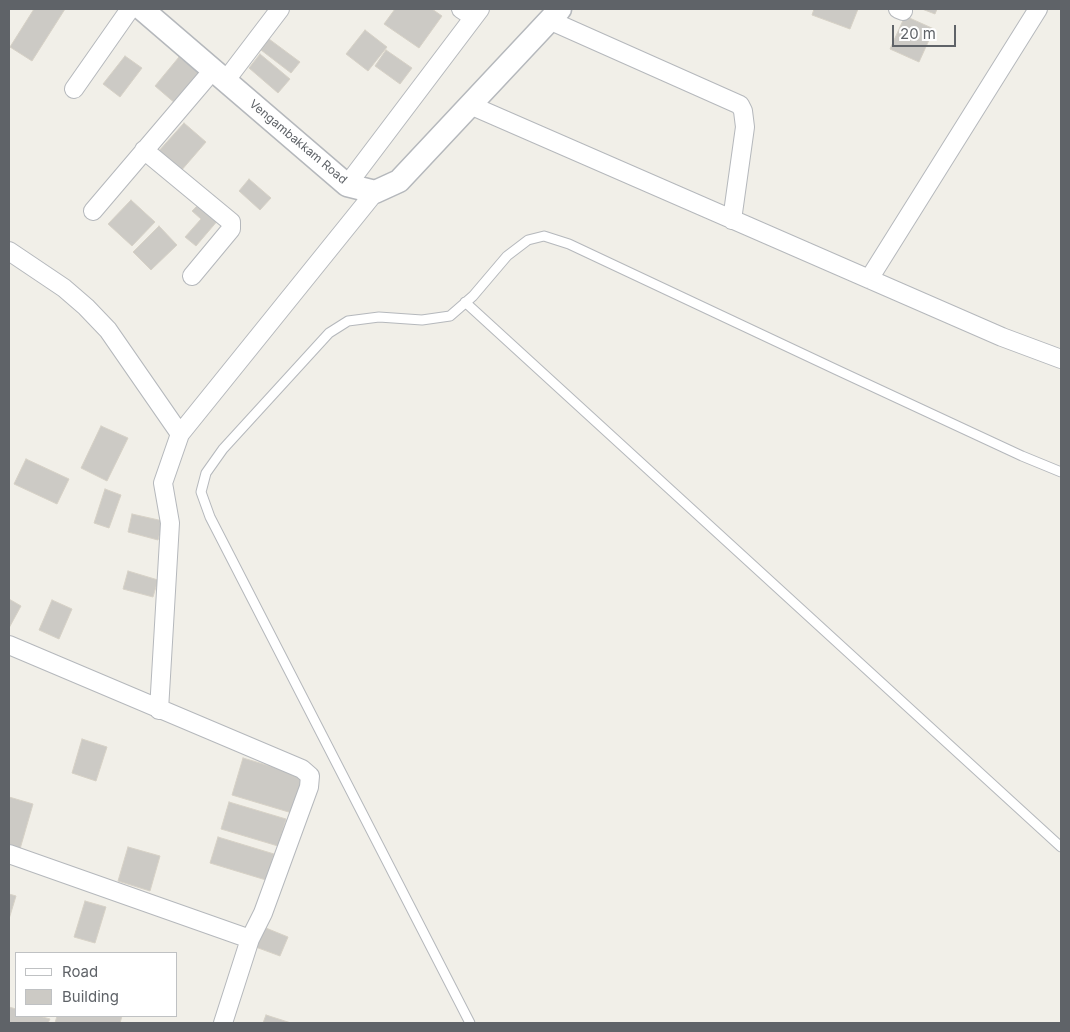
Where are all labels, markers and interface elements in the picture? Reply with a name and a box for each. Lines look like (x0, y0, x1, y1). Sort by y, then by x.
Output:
scale bar (895, 15, 959, 47)
text: 20 m (900, 24, 936, 43)
street label: Vengambakkam Road (246, 97, 350, 187)
legend (15, 952, 178, 1017)
text: Road (62, 962, 98, 981)
text: Building (62, 987, 119, 1006)

